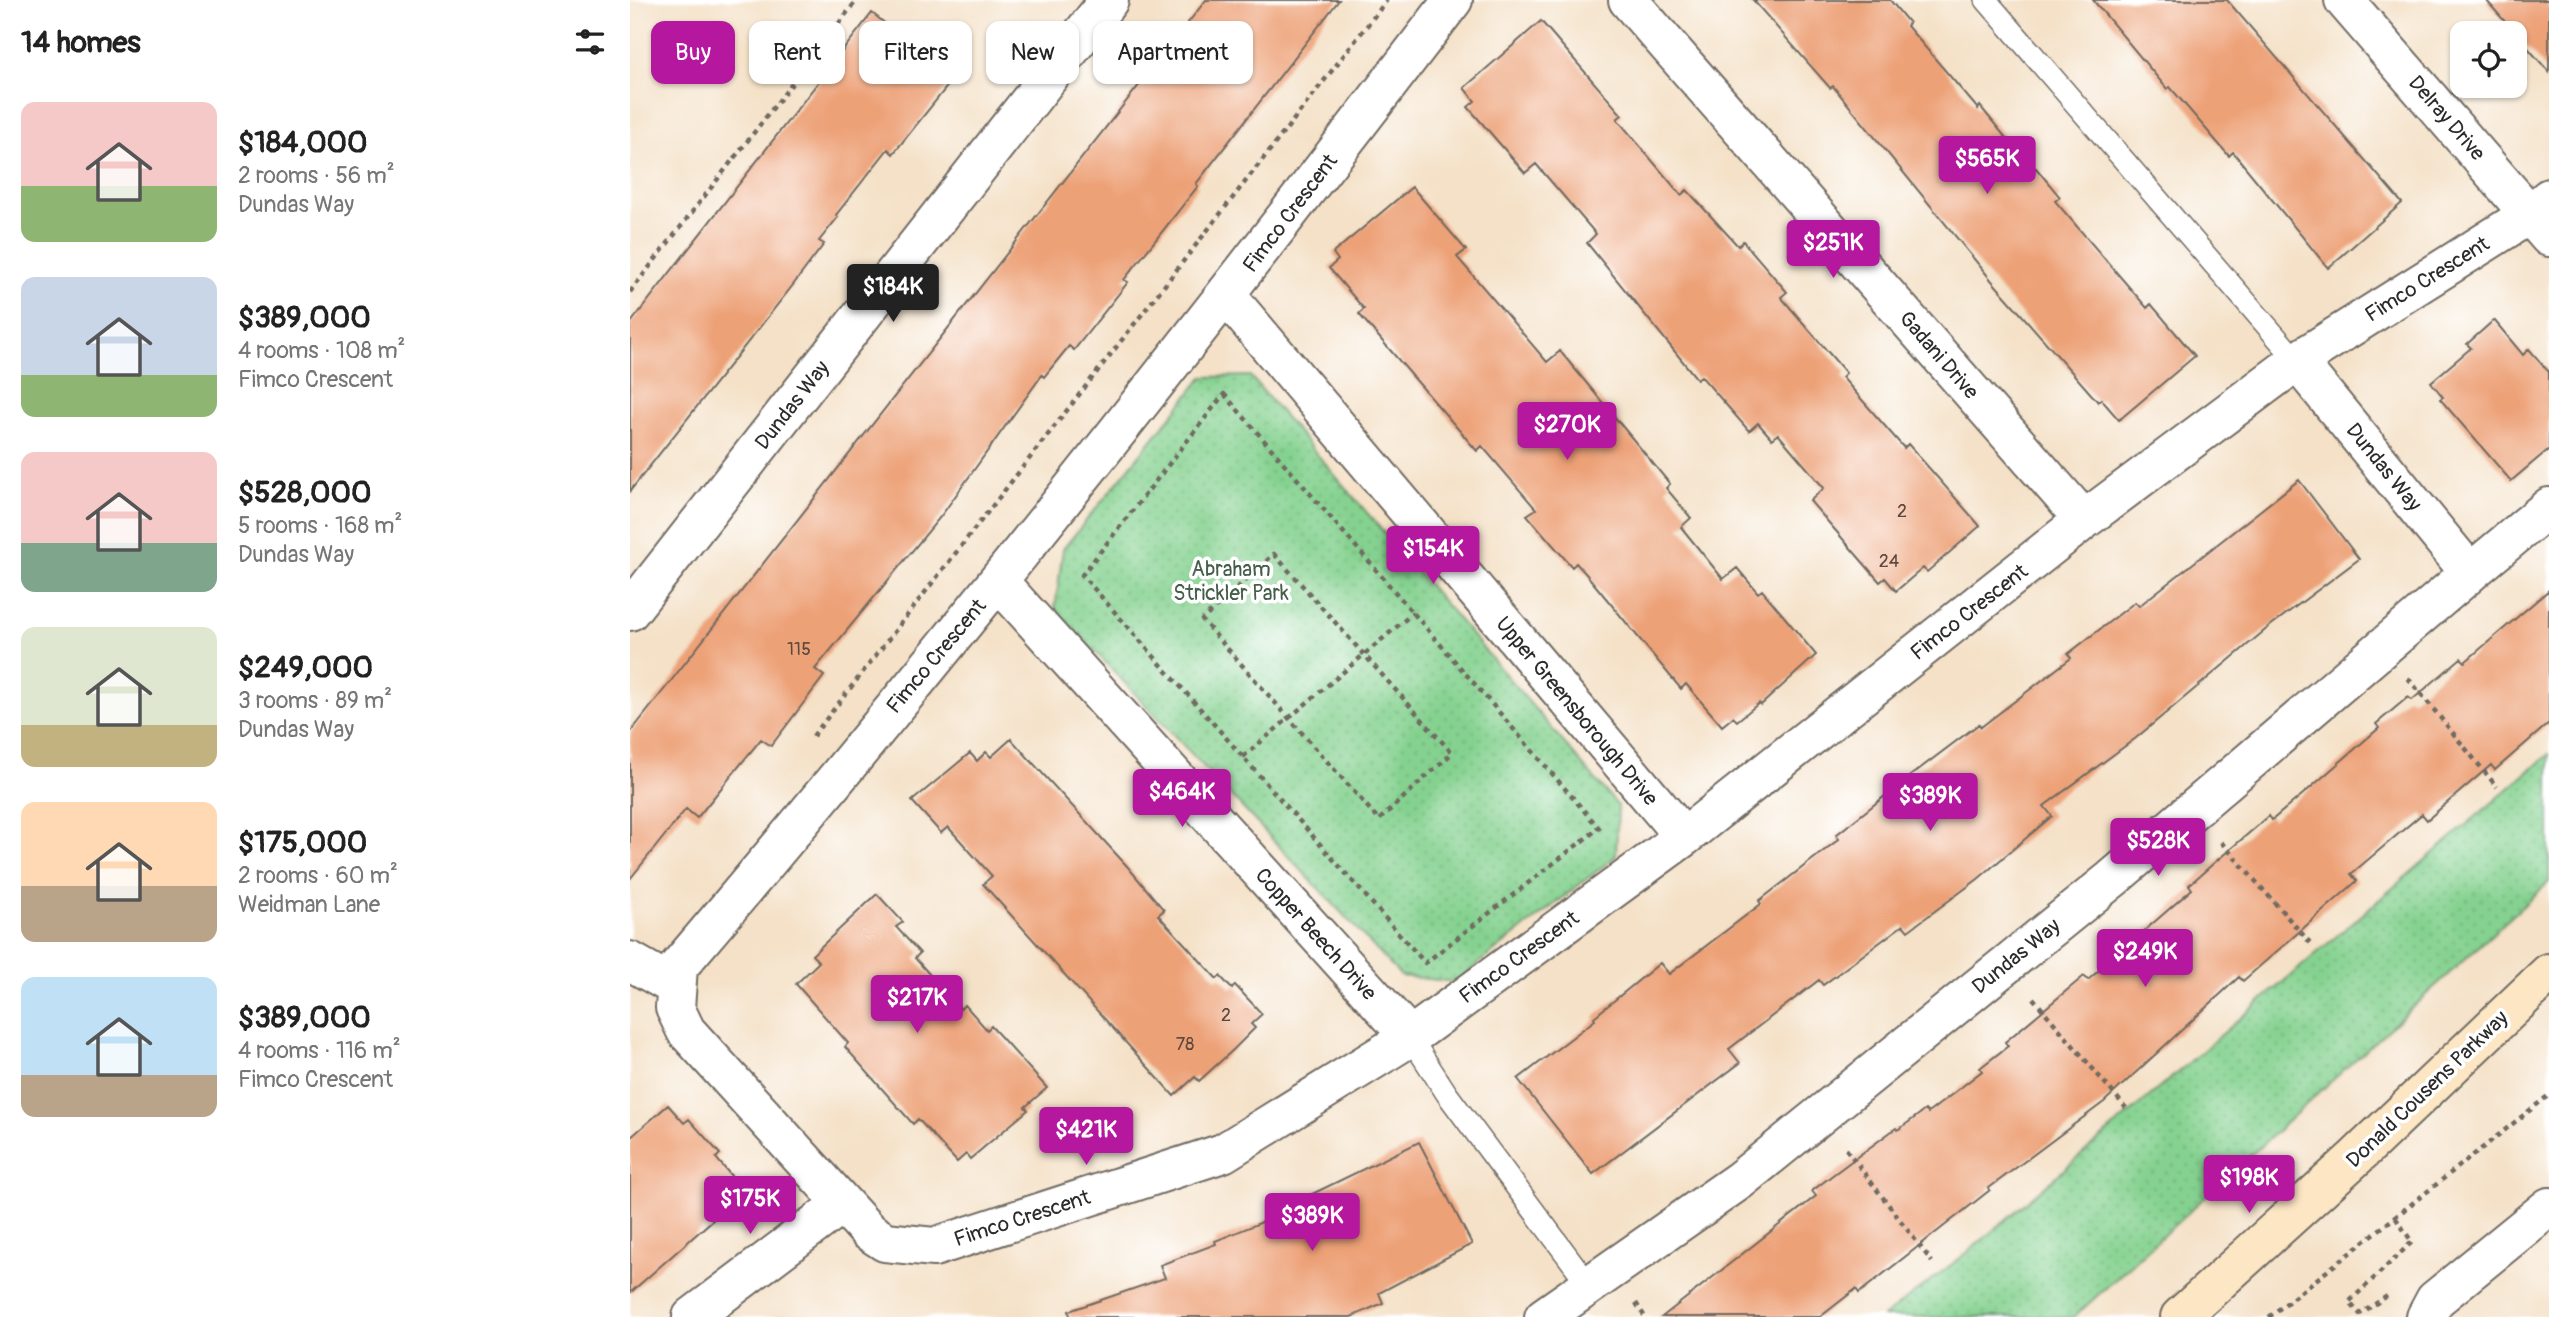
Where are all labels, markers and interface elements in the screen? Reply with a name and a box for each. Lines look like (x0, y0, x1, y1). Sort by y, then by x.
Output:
chip: Buy (651, 21, 735, 84)
chip: Rent (749, 21, 845, 84)
chip: Filters (859, 21, 972, 84)
chip: New (986, 21, 1079, 84)
chip: Apartment (1093, 21, 1253, 84)
map controls (2450, 21, 2527, 98)
button: locate (2450, 21, 2527, 98)
icon: filters (571, 23, 609, 61)
text: 14 homes (21, 24, 141, 61)
street label: Delray Drive (2402, 70, 2491, 167)
text: $184,000 (238, 124, 368, 161)
icon: home (77, 130, 161, 214)
pin: $565K (1938, 136, 2036, 196)
text: $565K (1955, 144, 2019, 173)
street label: Fimco Crescent (1237, 148, 1344, 278)
text: 2 rooms · 56 m² (238, 161, 395, 190)
text: Dundas Way (238, 190, 354, 219)
pin: $251K (1784, 220, 1882, 280)
text: $251K (1803, 228, 1863, 257)
street label: Fimco Crescent (2360, 230, 2495, 328)
pin: $184K (844, 264, 942, 324)
text: $184K (863, 272, 923, 301)
text: $389,000 (238, 299, 371, 336)
icon: home (77, 305, 161, 389)
street label: Gadani Drive (1893, 306, 1985, 405)
text: 4 rooms · 108 m² (238, 336, 405, 365)
street label: Dundas Way (749, 355, 836, 455)
text: Fimco Crescent (238, 365, 393, 394)
pin: $270K (1518, 402, 1616, 462)
text: $270K (1533, 410, 1601, 439)
street label: Dundas Way (2340, 418, 2427, 517)
text: $528,000 (238, 474, 372, 511)
icon: home (77, 480, 161, 564)
house number: 2 (1897, 500, 1907, 523)
text: 5 rooms · 168 m² (238, 511, 402, 540)
pin: $154K (1384, 526, 1482, 586)
text: $154K (1402, 534, 1464, 563)
text: Dundas Way (238, 540, 354, 569)
house number: 24 (1879, 550, 1900, 573)
park label: Abraham Strickler Park (1173, 556, 1289, 607)
street label: Fimco Crescent (1905, 558, 2034, 667)
street label: Fimco Crescent (881, 593, 993, 719)
street label: Upper Greensborough Drive (1490, 611, 1664, 812)
house number: 115 (787, 638, 811, 661)
text: $249,000 (238, 649, 373, 686)
icon: home (77, 655, 161, 739)
text: 3 rooms · 89 m² (238, 686, 392, 715)
text: Dundas Way (238, 715, 354, 744)
pin: $464K (1133, 770, 1231, 829)
pin: $389K (1881, 774, 1979, 833)
text: $464K (1149, 777, 1215, 806)
text: $389K (1899, 781, 1961, 810)
pin: $528K (2109, 818, 2207, 878)
text: $175,000 (238, 824, 367, 861)
text: $528K (2126, 826, 2190, 855)
icon: home (77, 830, 161, 914)
text: 2 rooms · 60 m² (238, 861, 398, 890)
street label: Copper Beech Drive (1249, 862, 1383, 1007)
text: Weidman Lane (238, 890, 380, 919)
street label: Fimco Crescent (1454, 905, 1585, 1010)
street label: Dundas Way (1967, 913, 2066, 1000)
pin: $249K (2096, 930, 2194, 989)
text: $249K (2113, 937, 2177, 966)
pin: $217K (868, 976, 966, 1035)
text: $217K (887, 983, 947, 1012)
text: $389,000 (238, 999, 371, 1036)
house number: 2 (1221, 1004, 1231, 1027)
icon: home (77, 1005, 161, 1089)
street label: Donald Cousens Parkway (2341, 1005, 2514, 1174)
house number: 78 (1176, 1033, 1194, 1056)
text: 4 rooms · 116 m² (238, 1036, 401, 1065)
text: Fimco Crescent (238, 1065, 393, 1094)
pin: $421K (1037, 1108, 1135, 1167)
text: $421K (1055, 1115, 1117, 1144)
pin: $198K (2200, 1156, 2298, 1215)
text: $198K (2220, 1163, 2278, 1192)
pin: $175K (701, 1176, 799, 1236)
text: $175K (720, 1184, 780, 1213)
street label: Fimco Crescent (951, 1184, 1094, 1253)
pin: $389K (1263, 1194, 1361, 1253)
text: $389K (1281, 1201, 1343, 1230)

